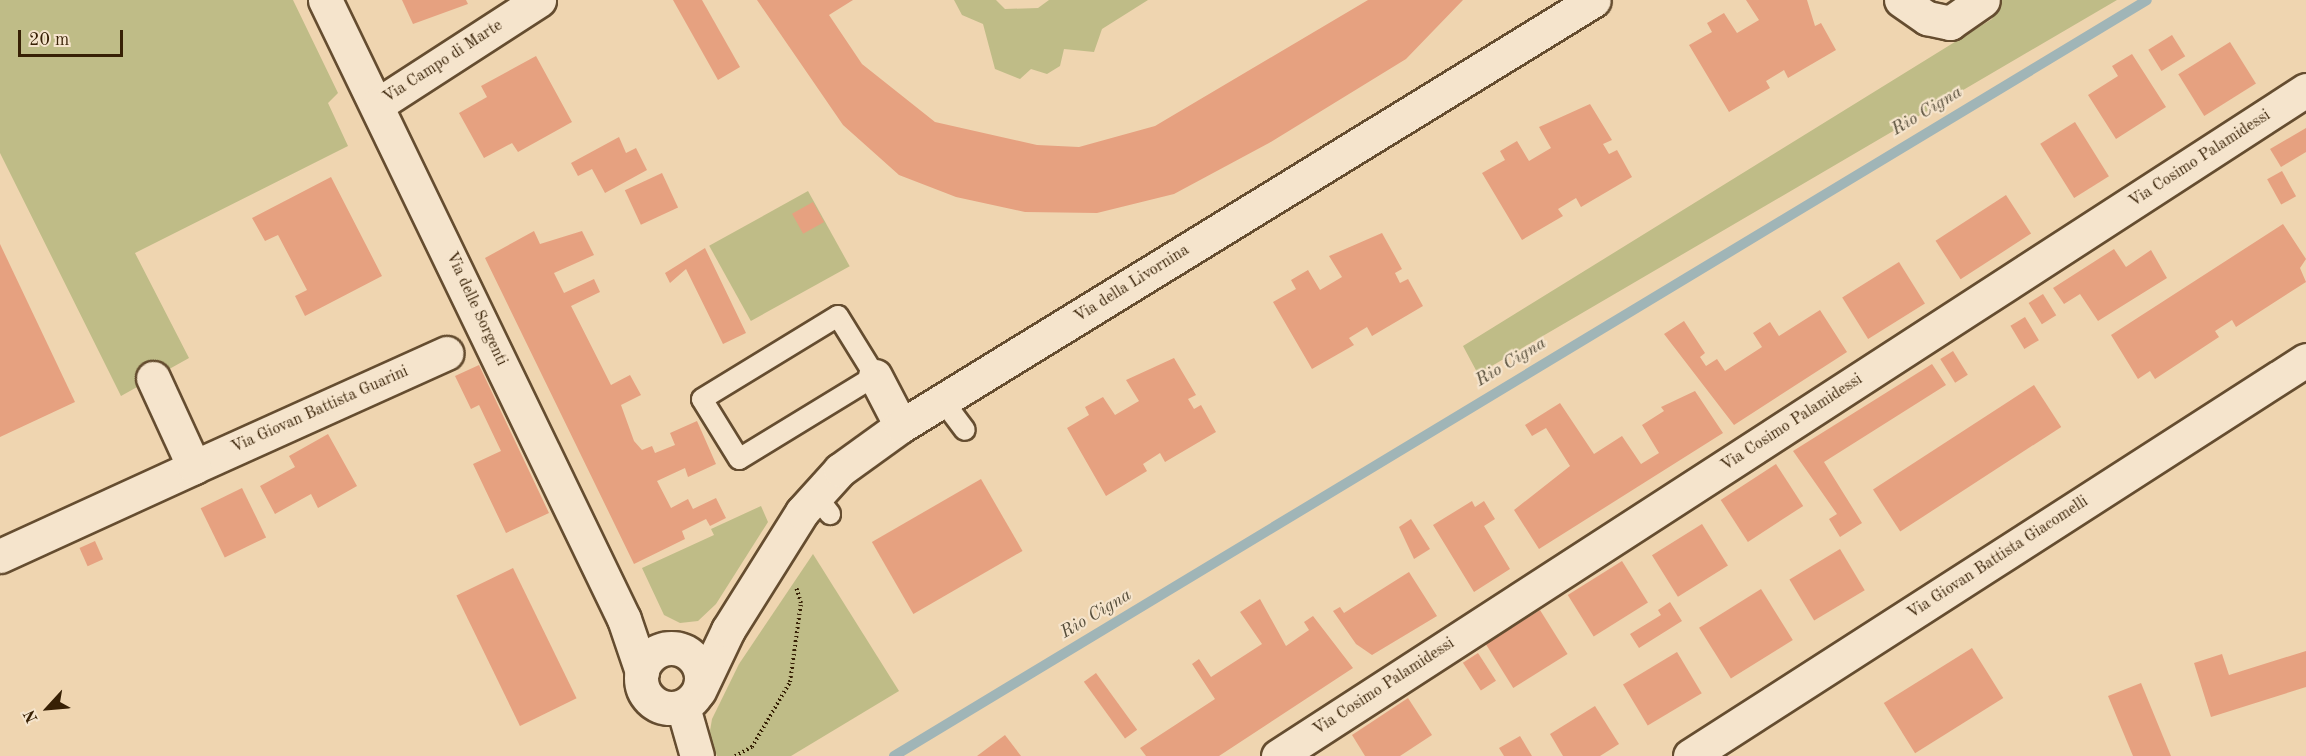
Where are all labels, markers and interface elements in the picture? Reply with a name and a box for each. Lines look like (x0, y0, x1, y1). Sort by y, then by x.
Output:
street label: Via Campo di Marte (380, 16, 506, 108)
scale bar (21, 18, 126, 56)
text: 20 m (29, 31, 69, 49)
water label: Rio Cigna (1888, 81, 1966, 141)
street label: Via Cosimo Palamidessi (2126, 106, 2274, 212)
street label: Via della Livornina (1071, 241, 1193, 327)
street label: Via delle Sorgenti (441, 249, 511, 369)
water label: Rio Cigna (1472, 332, 1550, 392)
street label: Via Giovan Battista Guarini (229, 362, 411, 458)
street label: Via Cosimo Palamidessi (1718, 370, 1866, 476)
street label: Via Giovan Battista Giacomelli (1904, 492, 2092, 624)
water label: Rio Cigna (1057, 584, 1135, 644)
street label: Via Cosimo Palamidessi (1310, 634, 1458, 740)
north arrow (18, 678, 78, 738)
text: N (22, 707, 42, 725)

